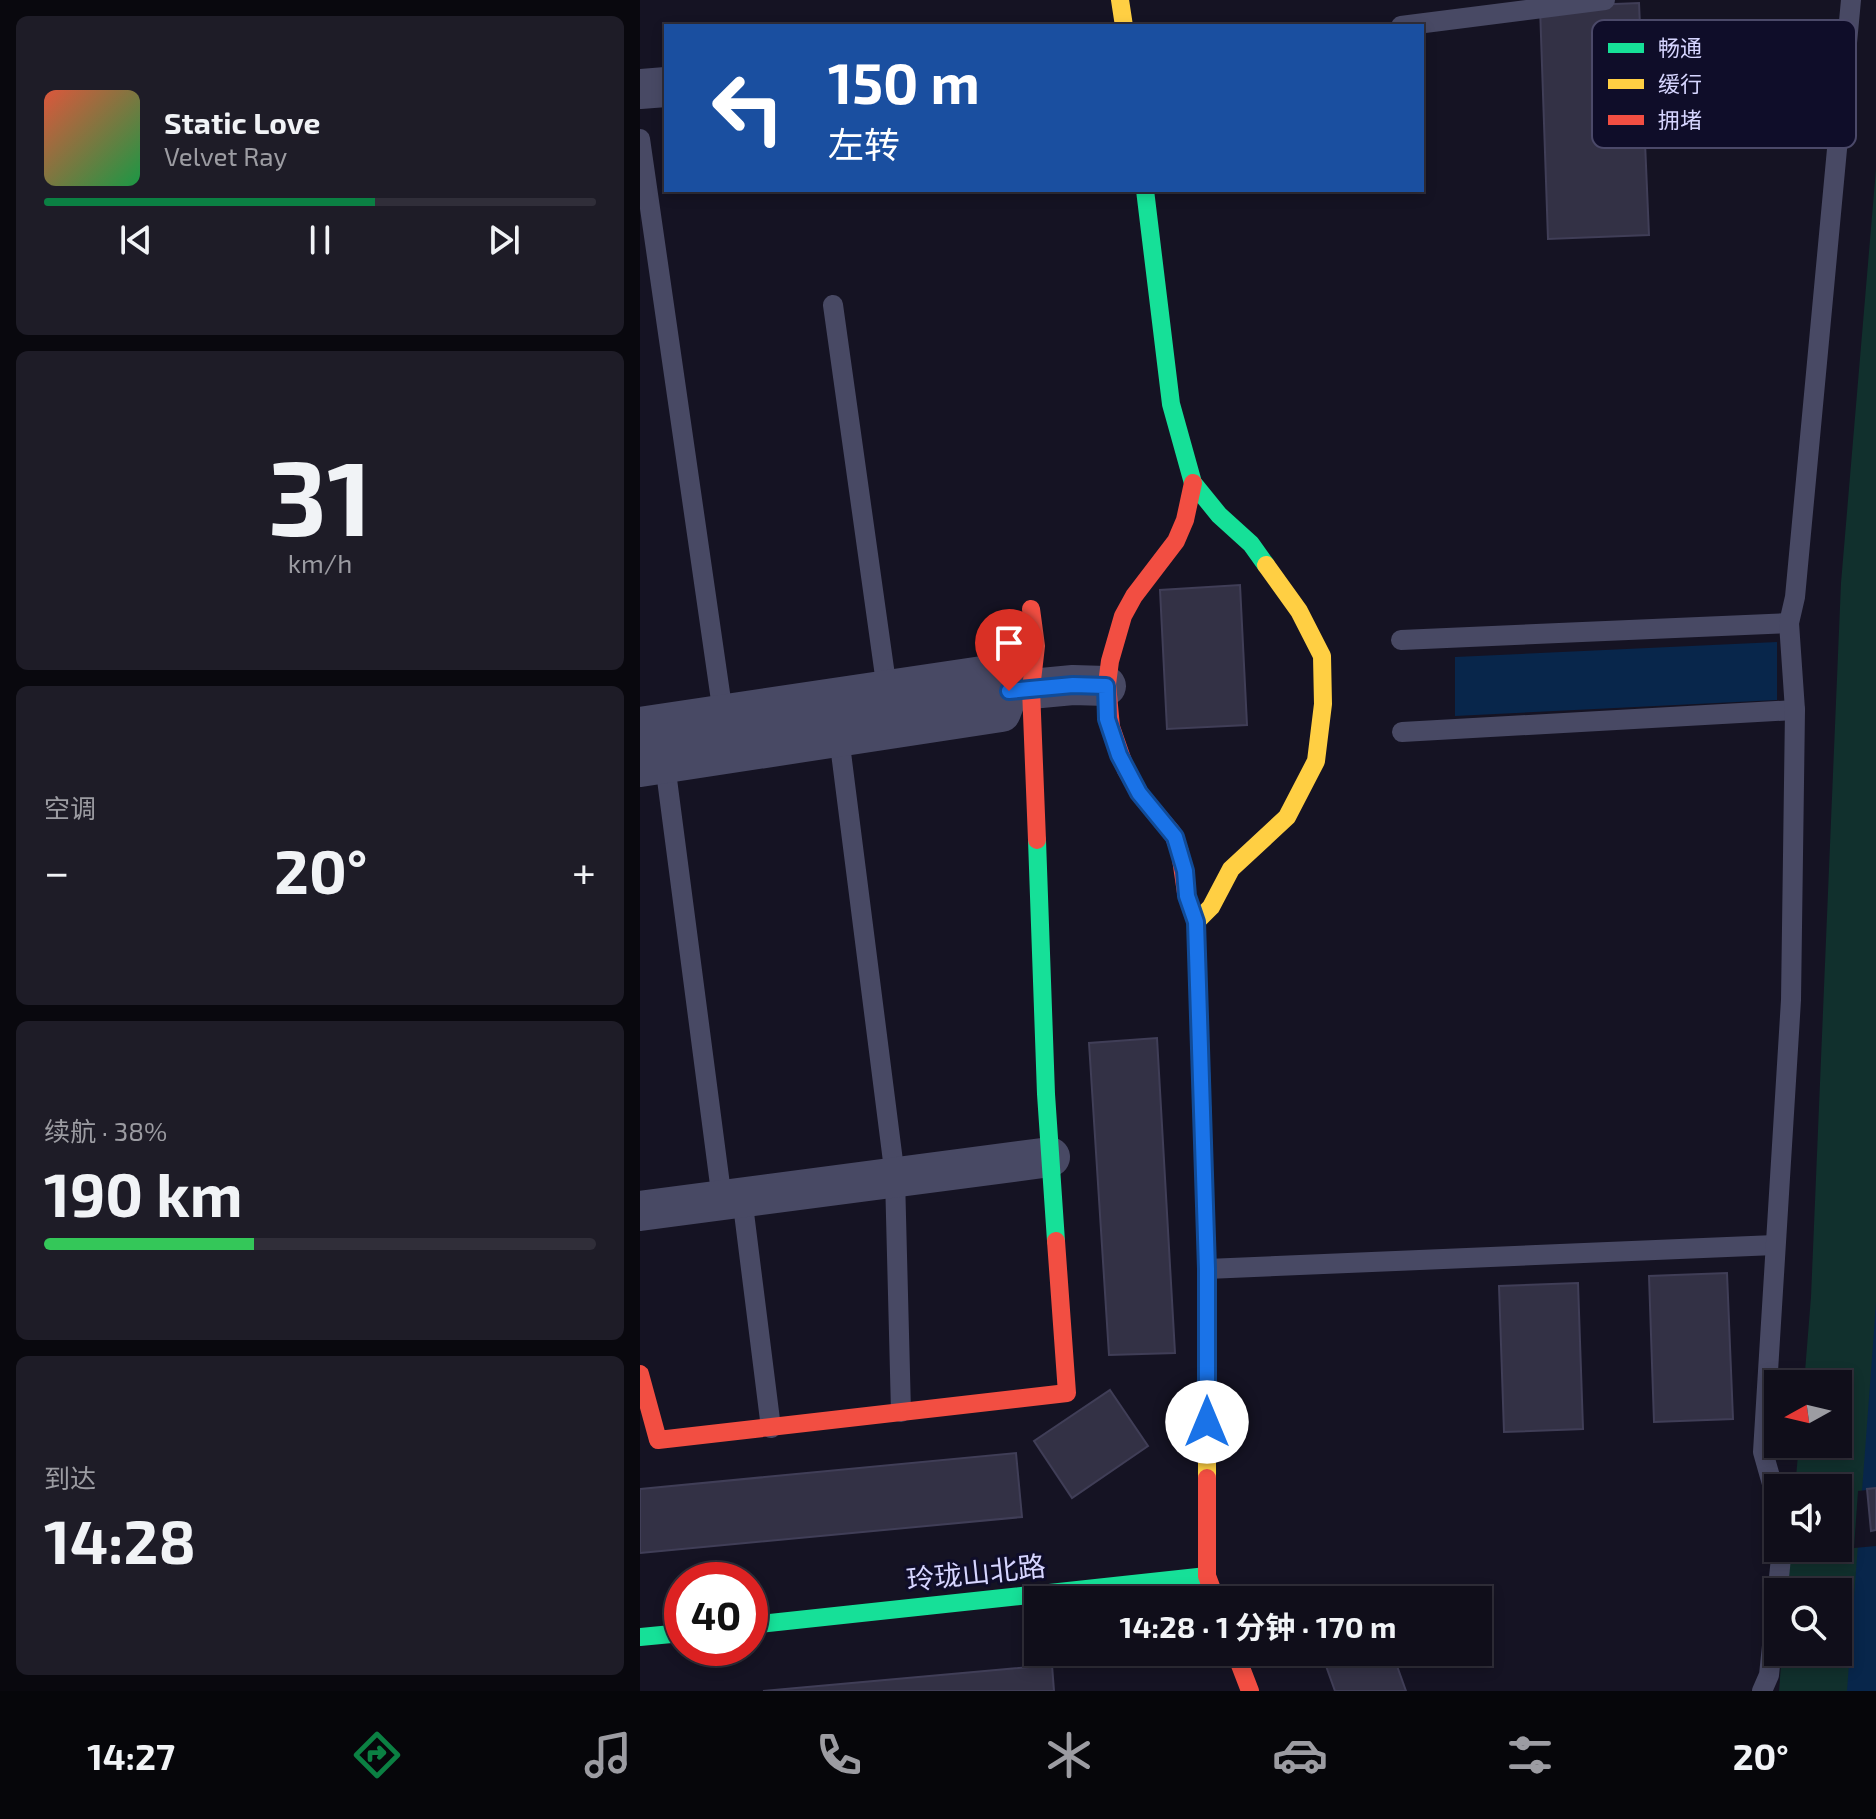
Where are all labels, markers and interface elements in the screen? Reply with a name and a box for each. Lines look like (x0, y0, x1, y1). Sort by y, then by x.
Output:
legend (1592, 20, 1856, 148)
text: 畅通 (1658, 34, 1702, 60)
text: 150 m (828, 48, 980, 115)
icon: left (696, 56, 800, 160)
text: 缓行 (1658, 70, 1702, 96)
text: Static Love (164, 104, 320, 140)
text: 拥堵 (1658, 106, 1702, 132)
text: 左转 (828, 122, 900, 165)
text: Velvet Ray (164, 140, 287, 171)
icon: previous (114, 218, 158, 262)
icon: pause (298, 218, 342, 262)
icon: next (482, 218, 526, 262)
text: 31 (268, 432, 372, 557)
text: km/h (288, 547, 352, 578)
pin (975, 609, 1043, 691)
icon: arrive (987, 621, 1031, 665)
text: 空调 (44, 792, 96, 823)
text: 20° (274, 834, 367, 906)
text: − (44, 844, 70, 897)
text: + (572, 844, 596, 897)
text: 续航 · 38% (44, 1115, 167, 1146)
text: 190 km (44, 1157, 243, 1229)
north arrow (1764, 1370, 1852, 1458)
map controls (1764, 1370, 1852, 1666)
position arrow (1165, 1380, 1249, 1464)
text: 到达 (44, 1462, 96, 1493)
button: sound (1764, 1474, 1852, 1562)
text: 14:28 (44, 1504, 196, 1576)
street label: 玲珑山北路 (904, 1548, 1047, 1596)
speed limit sign: 40 (664, 1562, 768, 1666)
button: search (1764, 1578, 1852, 1666)
text: 14:28 · 1 分钟 · 170 m (1120, 1608, 1396, 1644)
icon: directions (349, 1727, 405, 1783)
icon: music (580, 1727, 636, 1783)
icon: phone (811, 1727, 867, 1783)
icon: climate (1041, 1727, 1097, 1783)
icon: car (1272, 1727, 1328, 1783)
icon: filters (1502, 1727, 1558, 1783)
text: 14:27 (87, 1734, 175, 1777)
text: 20° (1733, 1734, 1789, 1777)

